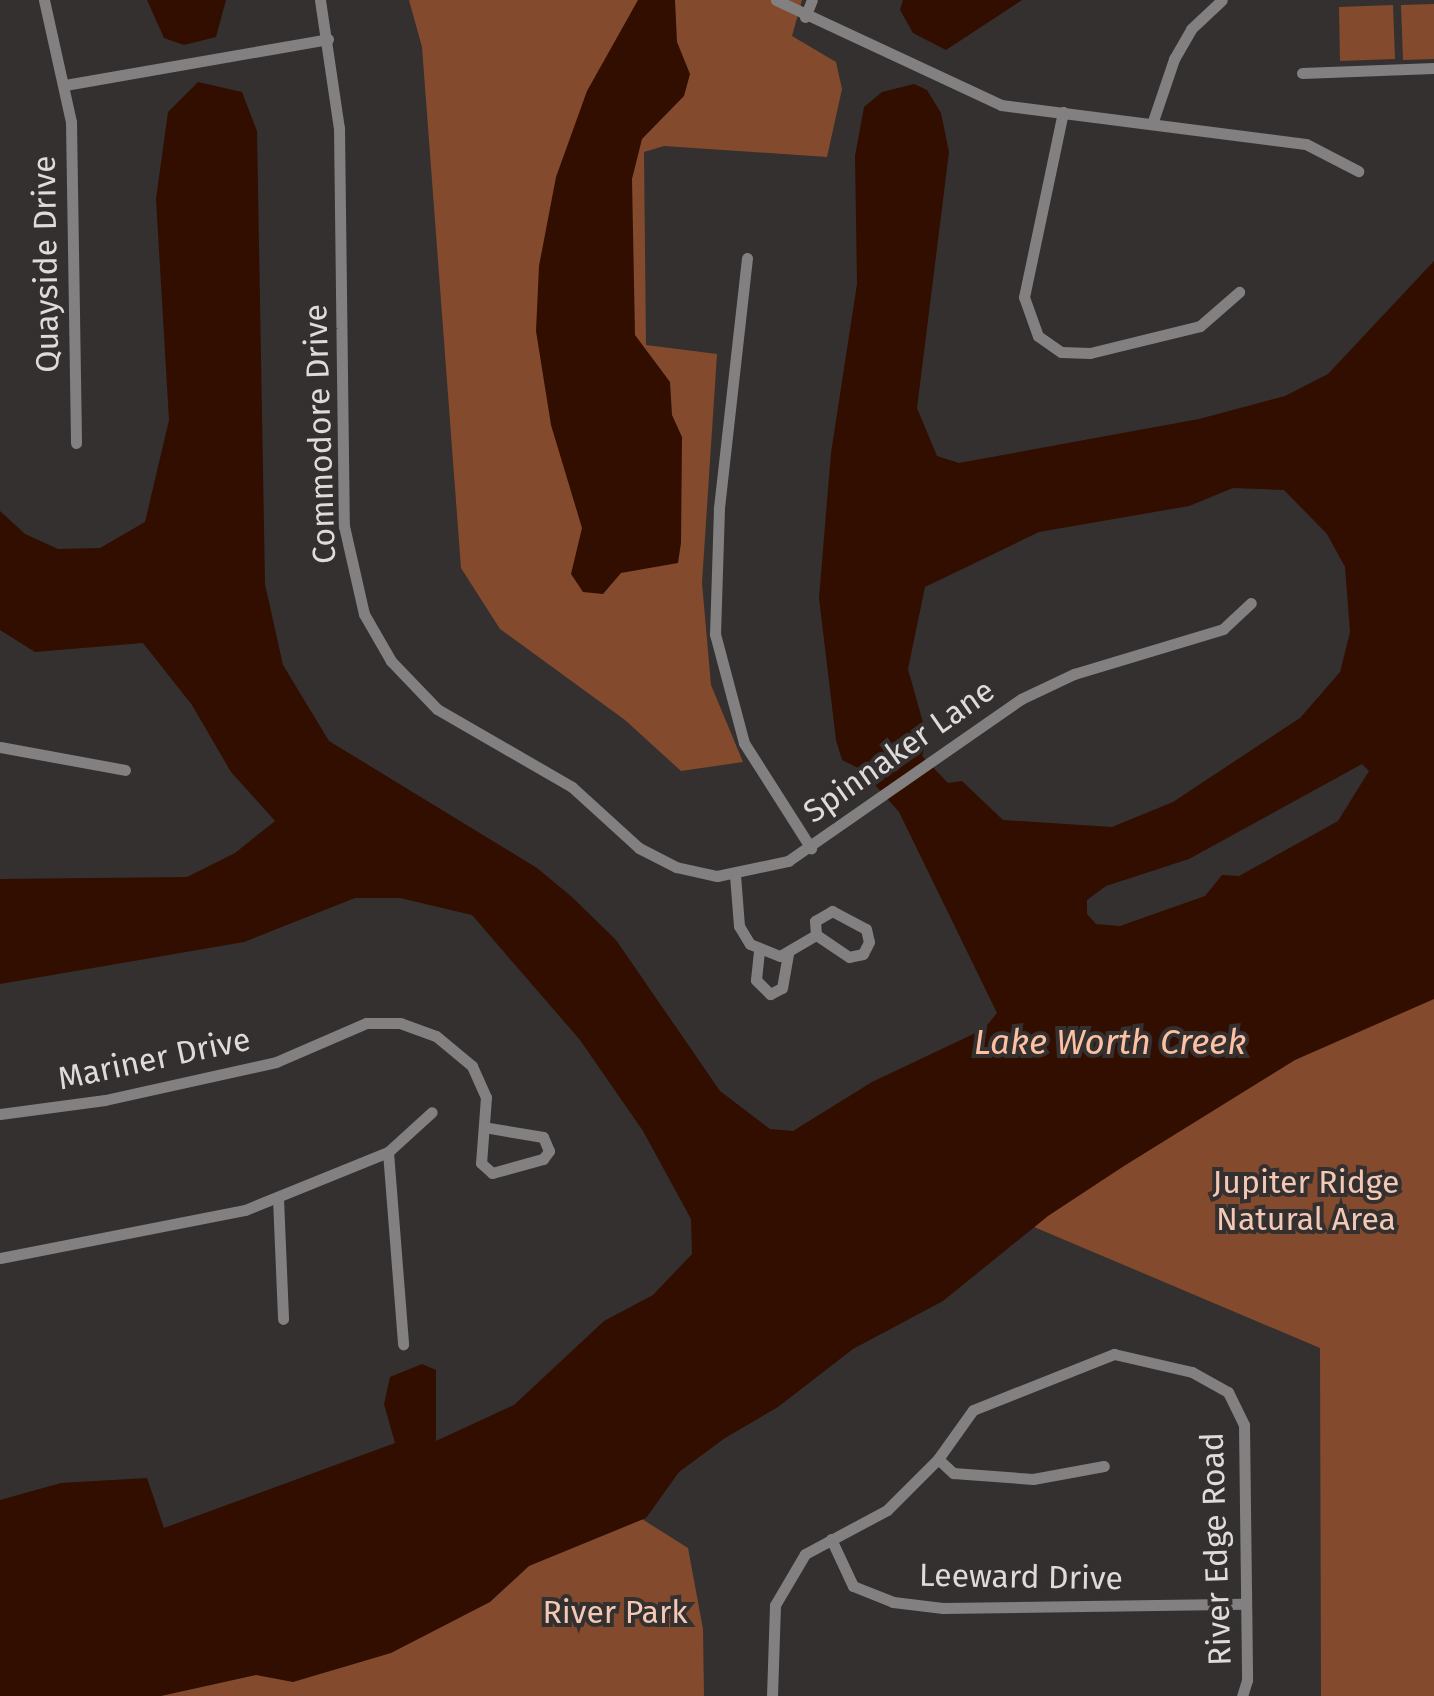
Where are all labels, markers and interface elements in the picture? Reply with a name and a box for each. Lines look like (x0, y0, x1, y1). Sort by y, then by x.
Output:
street label: Quayside Drive (25, 155, 67, 373)
street label: Commodore Drive (296, 304, 344, 564)
street label: Spinnaker Lane (796, 671, 1002, 831)
street label: Mariner Drive (54, 1020, 254, 1098)
water label: Lake Worth Creek (974, 1021, 1246, 1063)
park label: Jupiter Ridge Natural Area (1213, 1164, 1399, 1239)
street label: River Edge Road (1193, 1432, 1239, 1666)
street label: Leeward Drive (919, 1556, 1123, 1598)
park label: River Park (542, 1593, 688, 1631)

